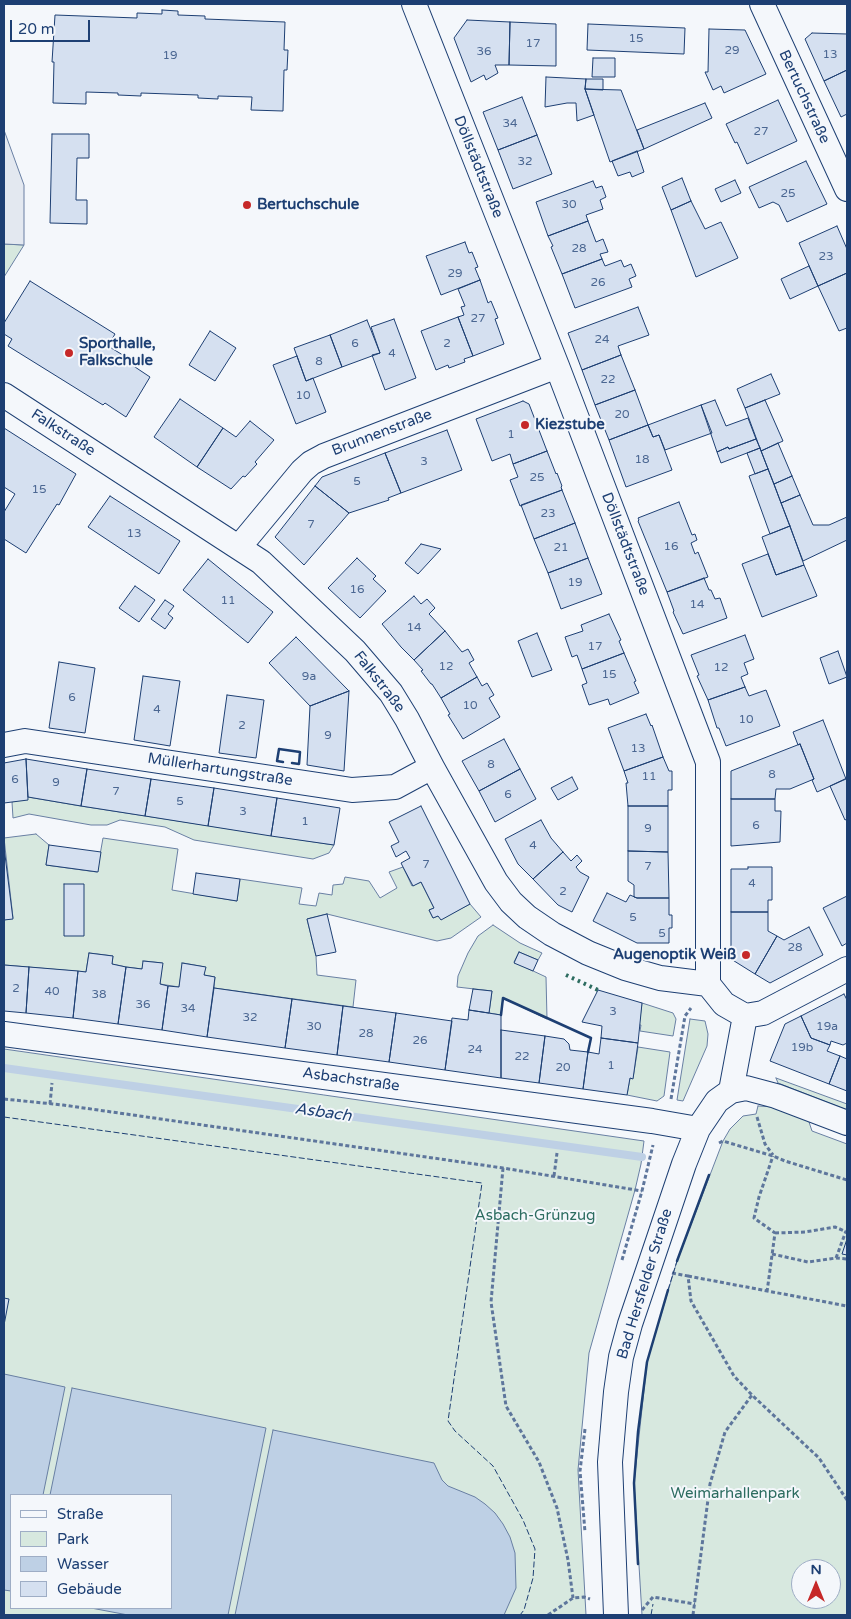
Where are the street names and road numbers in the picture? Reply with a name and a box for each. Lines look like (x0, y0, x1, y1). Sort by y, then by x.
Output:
street label: Bertuchstraße (774, 47, 834, 147)
street label: Döllstädtstraße (449, 113, 507, 221)
street label: Falkstraße (28, 406, 98, 460)
street label: Brunnenstraße (329, 406, 435, 460)
street label: Döllstädtstraße (597, 490, 653, 598)
street label: Falkstraße (349, 648, 409, 716)
street label: Müllerhartungstraße (146, 750, 294, 790)
street label: Asbachstraße (301, 1064, 401, 1096)
street label: Bad Hersfelder Straße (614, 1207, 676, 1361)

